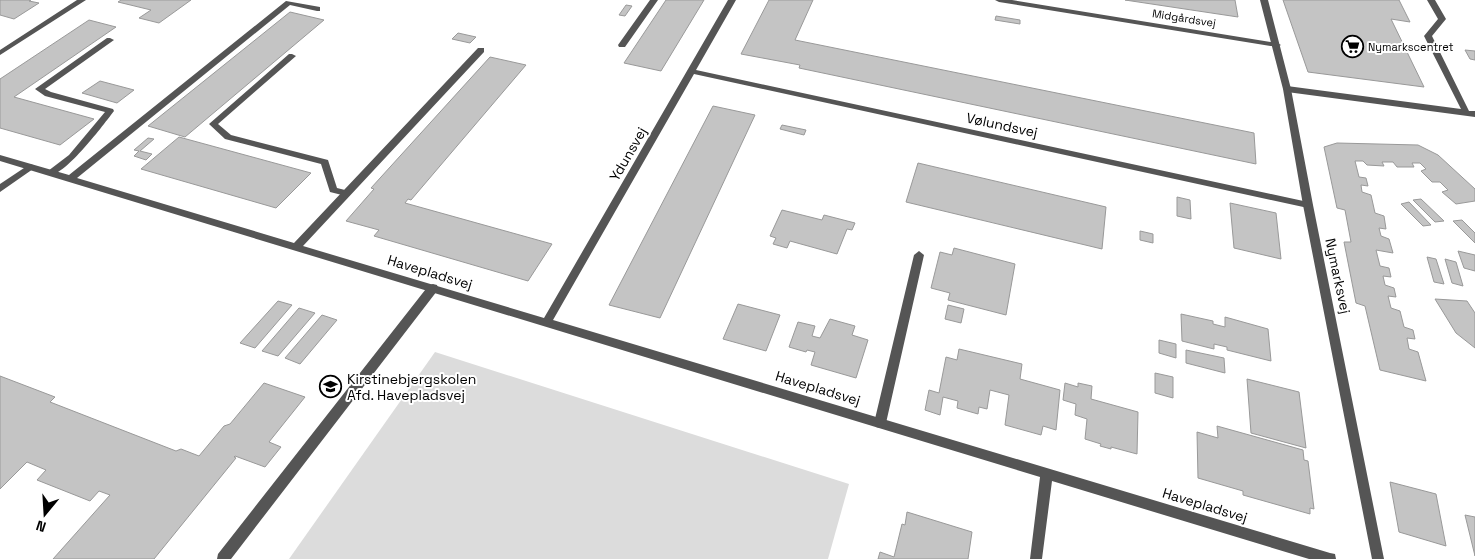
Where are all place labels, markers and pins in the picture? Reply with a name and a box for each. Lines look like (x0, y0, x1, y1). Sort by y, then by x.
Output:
supermarket icon: Nymarkscentret (1340, 35, 1364, 59)
place label: Nymarkscentret (1368, 40, 1454, 54)
place label: Kirstinebjergskolen Afd. Havepladsvej (347, 370, 476, 404)
school or university icon: Kirstinebjergskolen Afd. Havepladsvej (319, 375, 343, 399)

